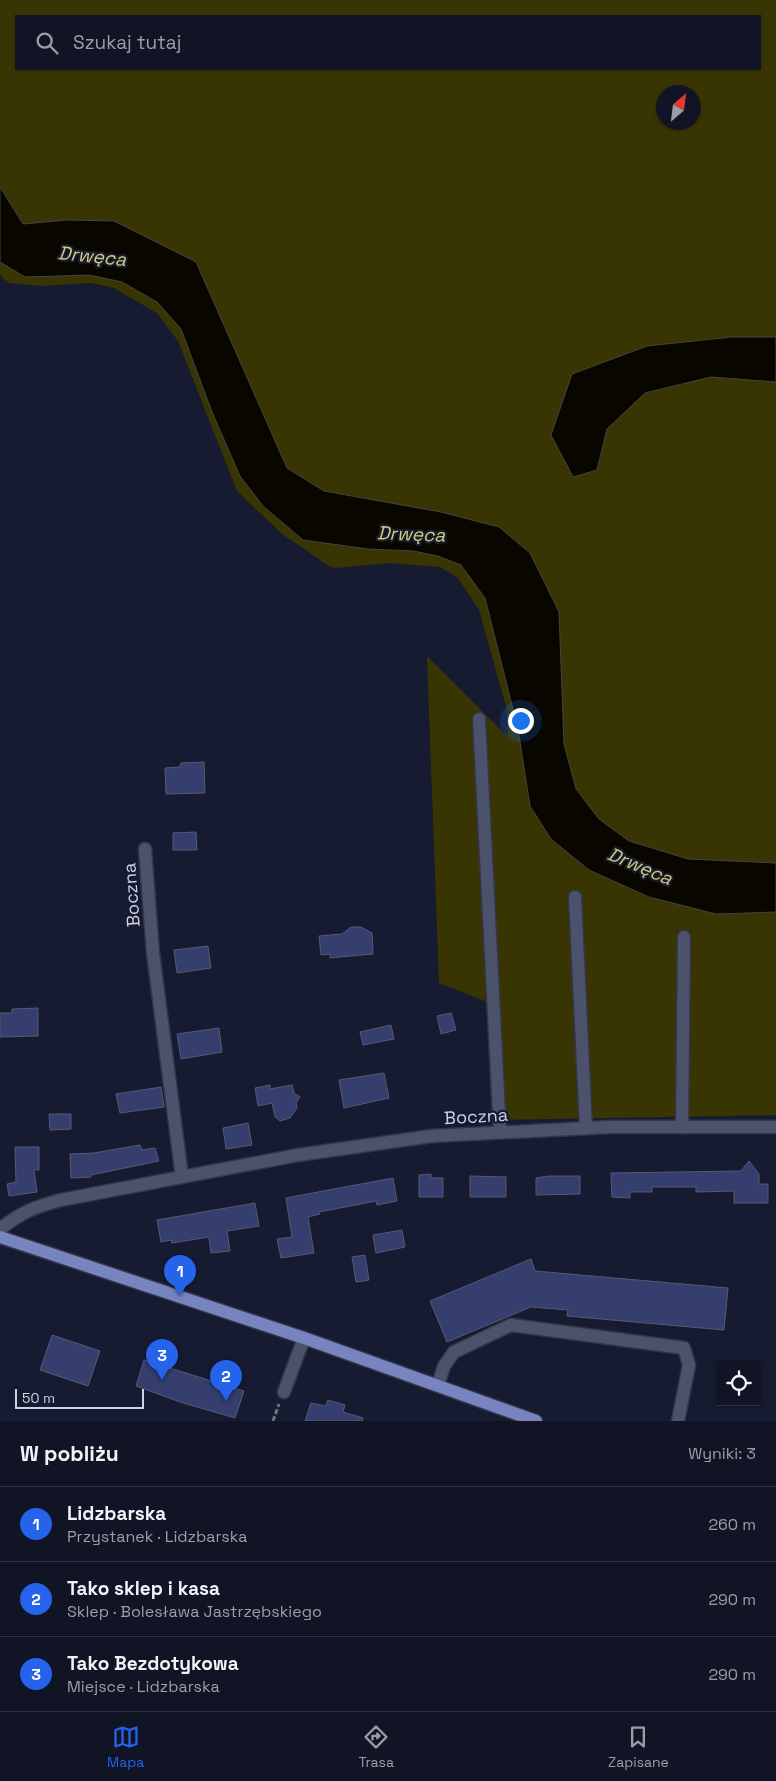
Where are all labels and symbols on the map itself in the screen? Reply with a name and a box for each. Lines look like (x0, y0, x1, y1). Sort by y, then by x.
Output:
north arrow (656, 85, 701, 130)
water label: Drwęca (57, 240, 127, 272)
water label: Drwęca (376, 520, 446, 548)
your location (508, 708, 534, 734)
water label: Drwęca (604, 841, 676, 891)
street label: Boczna (117, 862, 145, 928)
street label: Boczna (443, 1103, 509, 1129)
pin: 1 (164, 1255, 196, 1296)
pin: 3 (146, 1339, 178, 1380)
pin: 2 (210, 1360, 242, 1401)
scale bar (15, 1386, 144, 1409)

